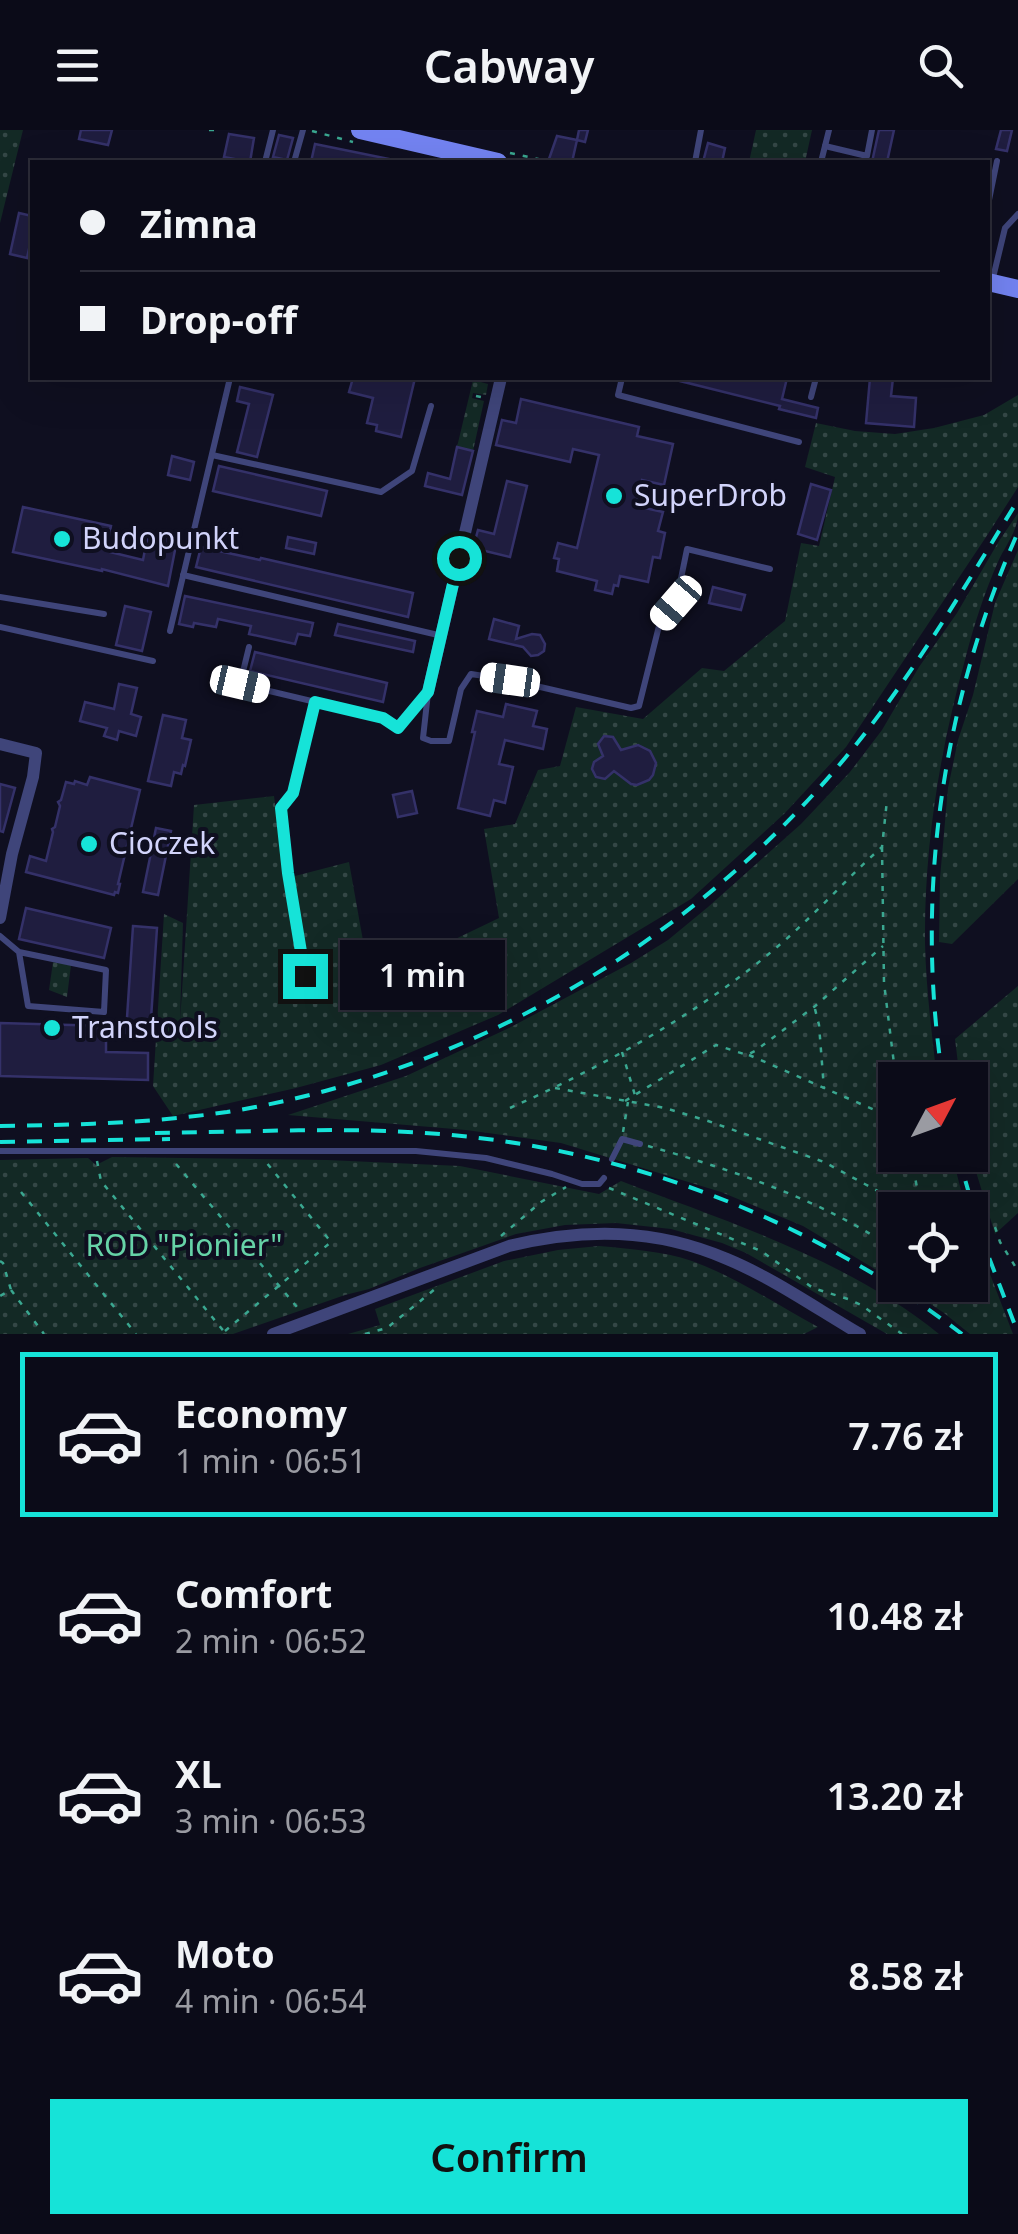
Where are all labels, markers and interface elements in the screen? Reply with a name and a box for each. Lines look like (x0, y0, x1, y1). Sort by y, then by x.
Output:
text: Cabway (424, 35, 594, 96)
icon: menu (50, 38, 105, 93)
icon: search (913, 38, 968, 93)
text: Zimna (140, 197, 258, 249)
text: Drop-off (140, 293, 297, 345)
place label: SuperDrob (634, 474, 787, 515)
marker: SuperDrob (603, 485, 625, 507)
place label: Budopunkt (82, 517, 239, 558)
marker: Budopunkt (51, 528, 73, 550)
route start (437, 536, 482, 581)
car (645, 571, 707, 635)
car (478, 661, 542, 699)
car (207, 663, 273, 705)
place label: Cioczek (109, 822, 215, 863)
marker: Cioczek (78, 833, 100, 855)
callout: 1 min (340, 941, 505, 1011)
text: 1 min (379, 953, 466, 996)
route end (283, 954, 328, 999)
place label: Transtools (72, 1006, 218, 1047)
marker: Transtools (41, 1017, 63, 1039)
north arrow (878, 1062, 988, 1172)
map controls (878, 1062, 988, 1302)
button: locate (878, 1192, 988, 1302)
park label: ROD "Pionier" (85, 1224, 283, 1265)
text: Economy (175, 1387, 347, 1439)
icon: car (55, 1390, 145, 1480)
text: 7.76 zł (848, 1409, 963, 1461)
text: 1 min · 06:51 (175, 1439, 367, 1482)
text: Comfort (175, 1567, 332, 1619)
icon: car (55, 1570, 145, 1660)
text: 10.48 zł (826, 1589, 963, 1641)
text: 2 min · 06:52 (175, 1619, 367, 1662)
text: XL (175, 1747, 222, 1799)
icon: car (55, 1750, 145, 1840)
text: 13.20 zł (826, 1769, 963, 1821)
text: 3 min · 06:53 (175, 1799, 367, 1842)
text: Moto (175, 1927, 275, 1979)
icon: car (55, 1930, 145, 2020)
text: 8.58 zł (848, 1949, 963, 2001)
text: 4 min · 06:54 (175, 1979, 367, 2022)
button: Confirm (50, 2099, 968, 2214)

